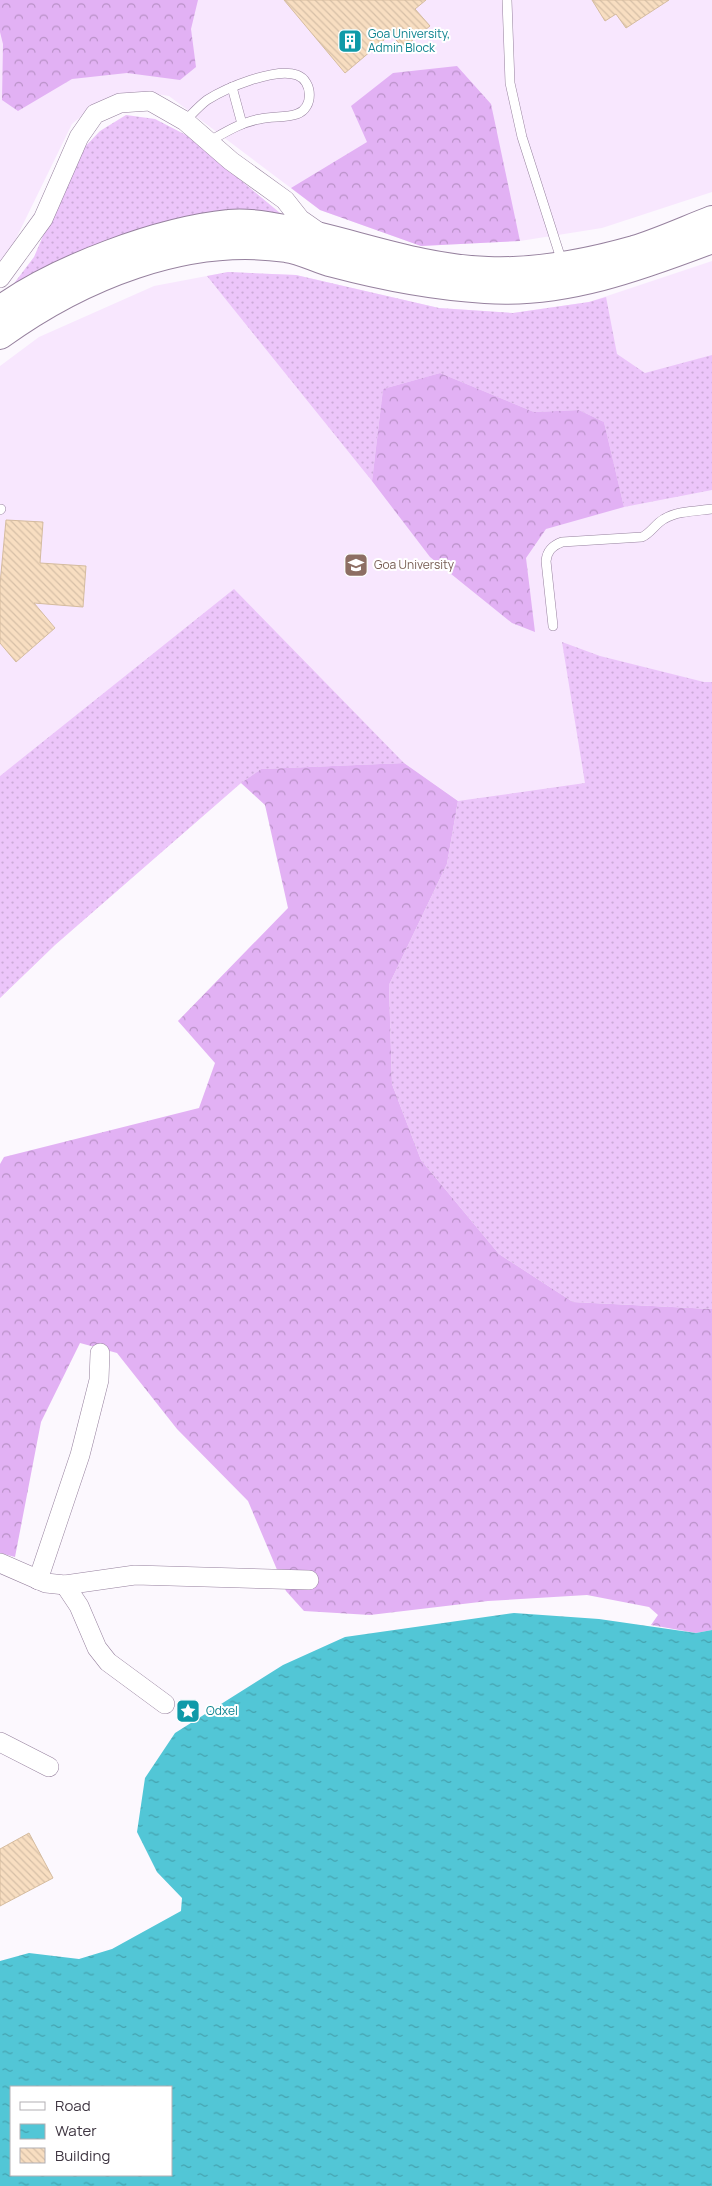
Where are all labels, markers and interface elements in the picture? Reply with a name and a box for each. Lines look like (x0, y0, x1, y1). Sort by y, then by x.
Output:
place label: Goa University, Admin Block (368, 25, 450, 56)
building icon: Goa University, Admin Block (337, 28, 363, 54)
school or university icon: Goa University (343, 552, 369, 578)
place label: Goa University (374, 556, 455, 573)
place icon: Odxel (175, 1698, 201, 1724)
place label: Odxel (206, 1702, 238, 1719)
legend (10, 2086, 172, 2176)
text: Road (55, 2095, 91, 2116)
text: Water (55, 2120, 97, 2141)
text: Building (55, 2145, 110, 2166)

